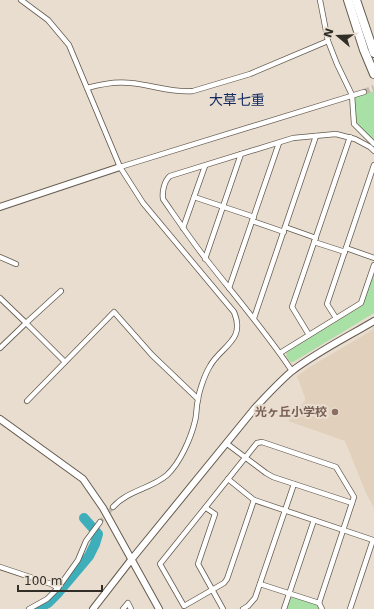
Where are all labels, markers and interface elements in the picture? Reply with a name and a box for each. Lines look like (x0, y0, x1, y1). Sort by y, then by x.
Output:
north arrow (318, 16, 358, 56)
text: N (321, 26, 337, 39)
district label: 大草七重 (209, 92, 265, 108)
place label: 光ヶ丘小学校 (255, 405, 327, 419)
marker: 光ヶ丘小学校 (330, 407, 340, 417)
scale bar (18, 567, 102, 593)
text: 100 m (24, 574, 62, 588)

